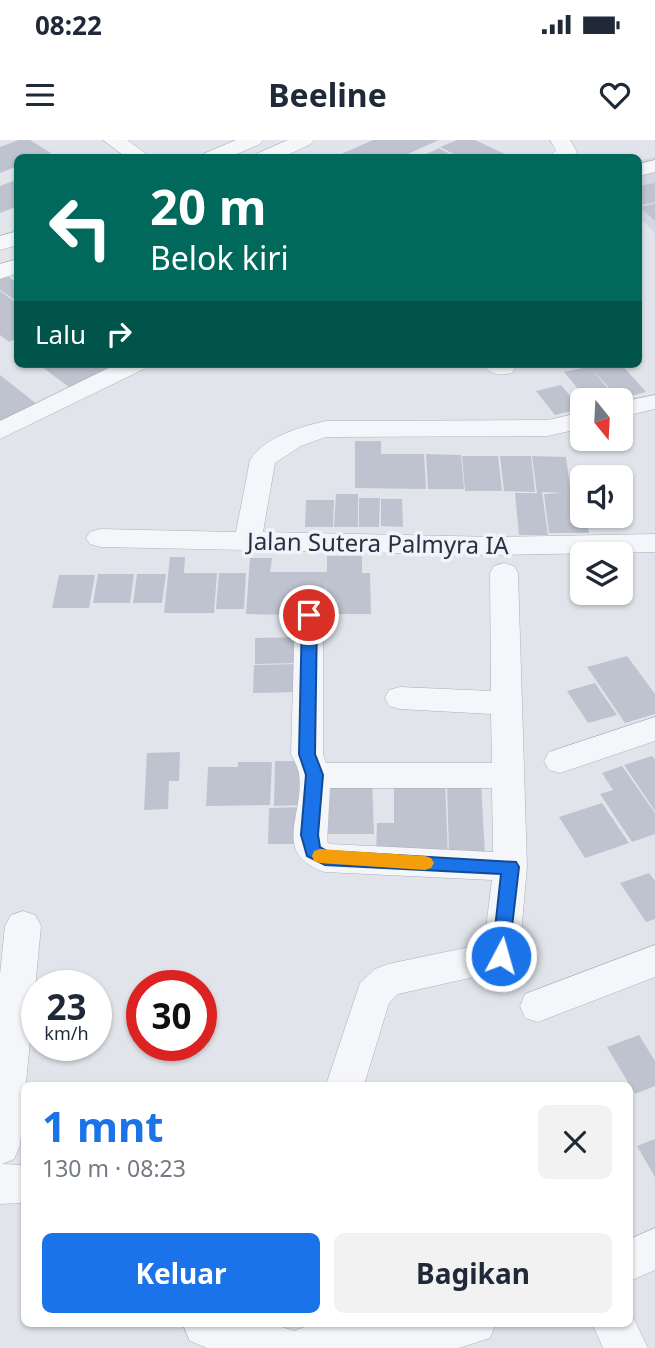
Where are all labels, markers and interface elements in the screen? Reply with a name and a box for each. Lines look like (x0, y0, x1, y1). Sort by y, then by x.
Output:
text: 08:22 (35, 7, 102, 43)
text: Beeline (268, 73, 387, 116)
icon: menu (21, 76, 59, 114)
icon: heart (596, 76, 634, 114)
text: 20 m (150, 173, 267, 239)
icon: left (35, 182, 126, 273)
text: Belok kiri (150, 236, 289, 279)
icon: right (100, 315, 138, 353)
text: Lalu (35, 316, 86, 352)
north arrow (570, 388, 634, 452)
map controls (570, 388, 633, 605)
button: sound (570, 465, 633, 528)
street label: Jalan Sutera Palmyra IA (245, 524, 510, 561)
button: layers (570, 542, 633, 605)
pin (279, 585, 339, 645)
icon: arrive (290, 596, 328, 634)
position arrow (464, 919, 538, 993)
speed limit sign: 30 (126, 970, 217, 1061)
text: 23 (46, 983, 87, 1030)
text: km/h (44, 1021, 89, 1045)
text: 1 mnt (42, 1097, 163, 1154)
button: close (538, 1105, 612, 1179)
text: 130 m · 08:23 (42, 1152, 186, 1184)
button: Keluar (42, 1233, 320, 1313)
button: Bagikan (334, 1233, 612, 1313)

